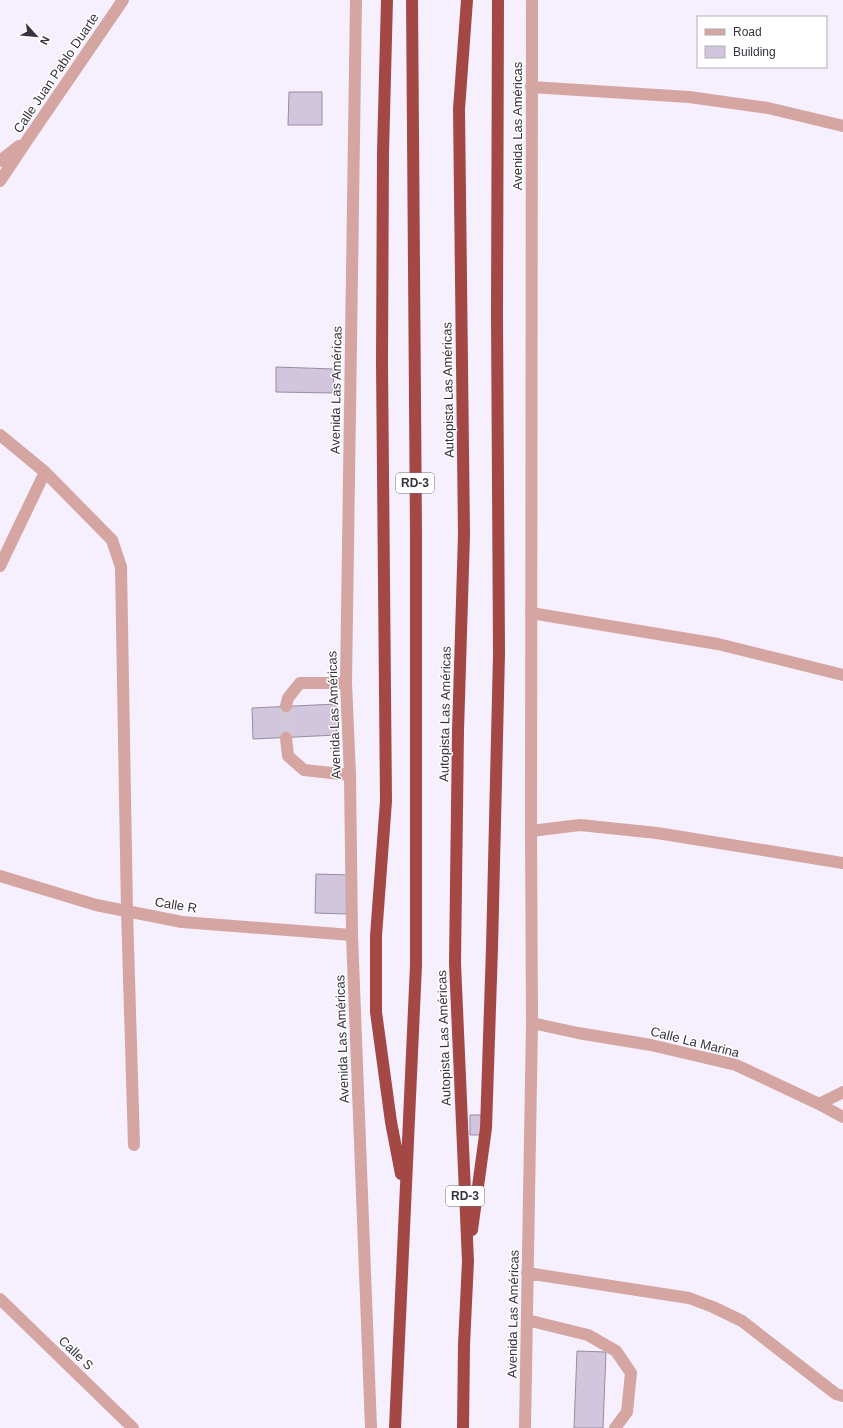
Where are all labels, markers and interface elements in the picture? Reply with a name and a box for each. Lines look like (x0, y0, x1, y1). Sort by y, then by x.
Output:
street label: Calle Juan Pablo Duarte (10, 10, 102, 136)
north arrow (16, 16, 56, 56)
legend (697, 16, 827, 68)
text: Road (733, 25, 762, 39)
text: N (38, 34, 52, 47)
text: Building (733, 45, 776, 59)
street label: Avenida Las Américas (510, 61, 525, 190)
street label: Autopista Las Américas (439, 321, 457, 458)
street label: Avenida Las Américas (327, 325, 345, 454)
road number: RD-3 (396, 473, 434, 493)
street label: Autopista Las Américas (436, 645, 454, 782)
street label: Avenida Las Américas (324, 650, 344, 779)
street label: Calle R (154, 894, 198, 916)
street label: Autopista Las Américas (434, 969, 454, 1106)
street label: Avenida Las Américas (332, 974, 352, 1103)
street label: Calle La Marina (649, 1024, 742, 1060)
road number: RD-3 (446, 1186, 484, 1206)
street label: Avenida Las Américas (504, 1249, 522, 1378)
street label: Calle S (56, 1333, 97, 1373)

